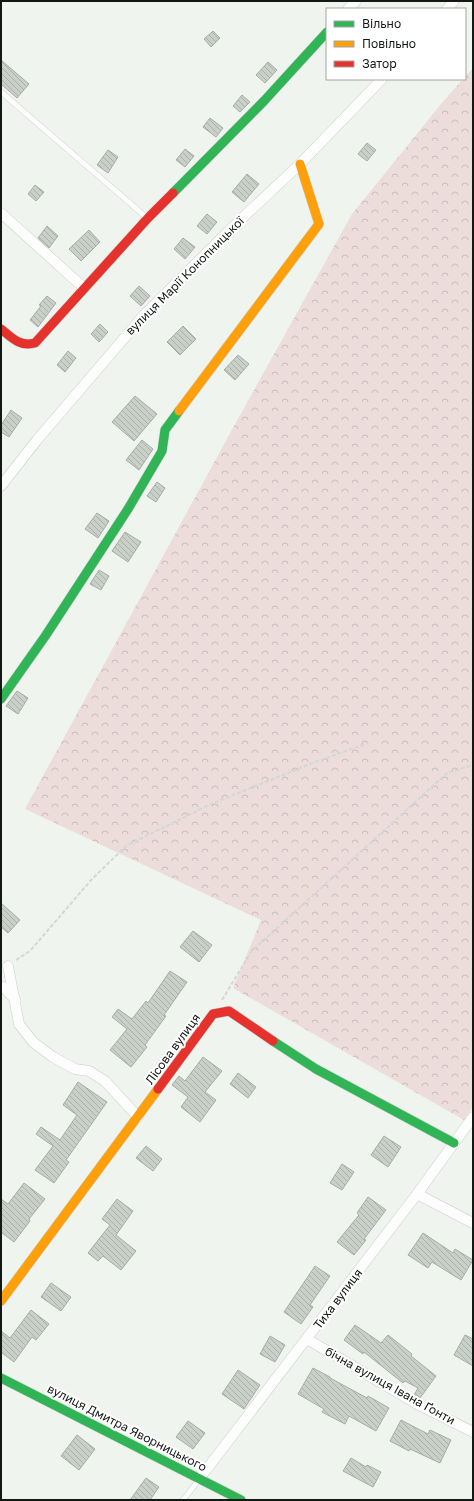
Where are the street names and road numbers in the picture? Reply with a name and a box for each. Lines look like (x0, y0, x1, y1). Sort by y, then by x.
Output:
street label: вулиця Марії Конопницької (122, 213, 248, 338)
street label: Лісова вулиця (142, 1010, 203, 1087)
street label: Тиха вулиця (310, 1266, 365, 1332)
street label: бічна вулиця Івана Ґонти (323, 1344, 458, 1428)
street label: вулиця Дмитра Яворницького (45, 1381, 209, 1474)

